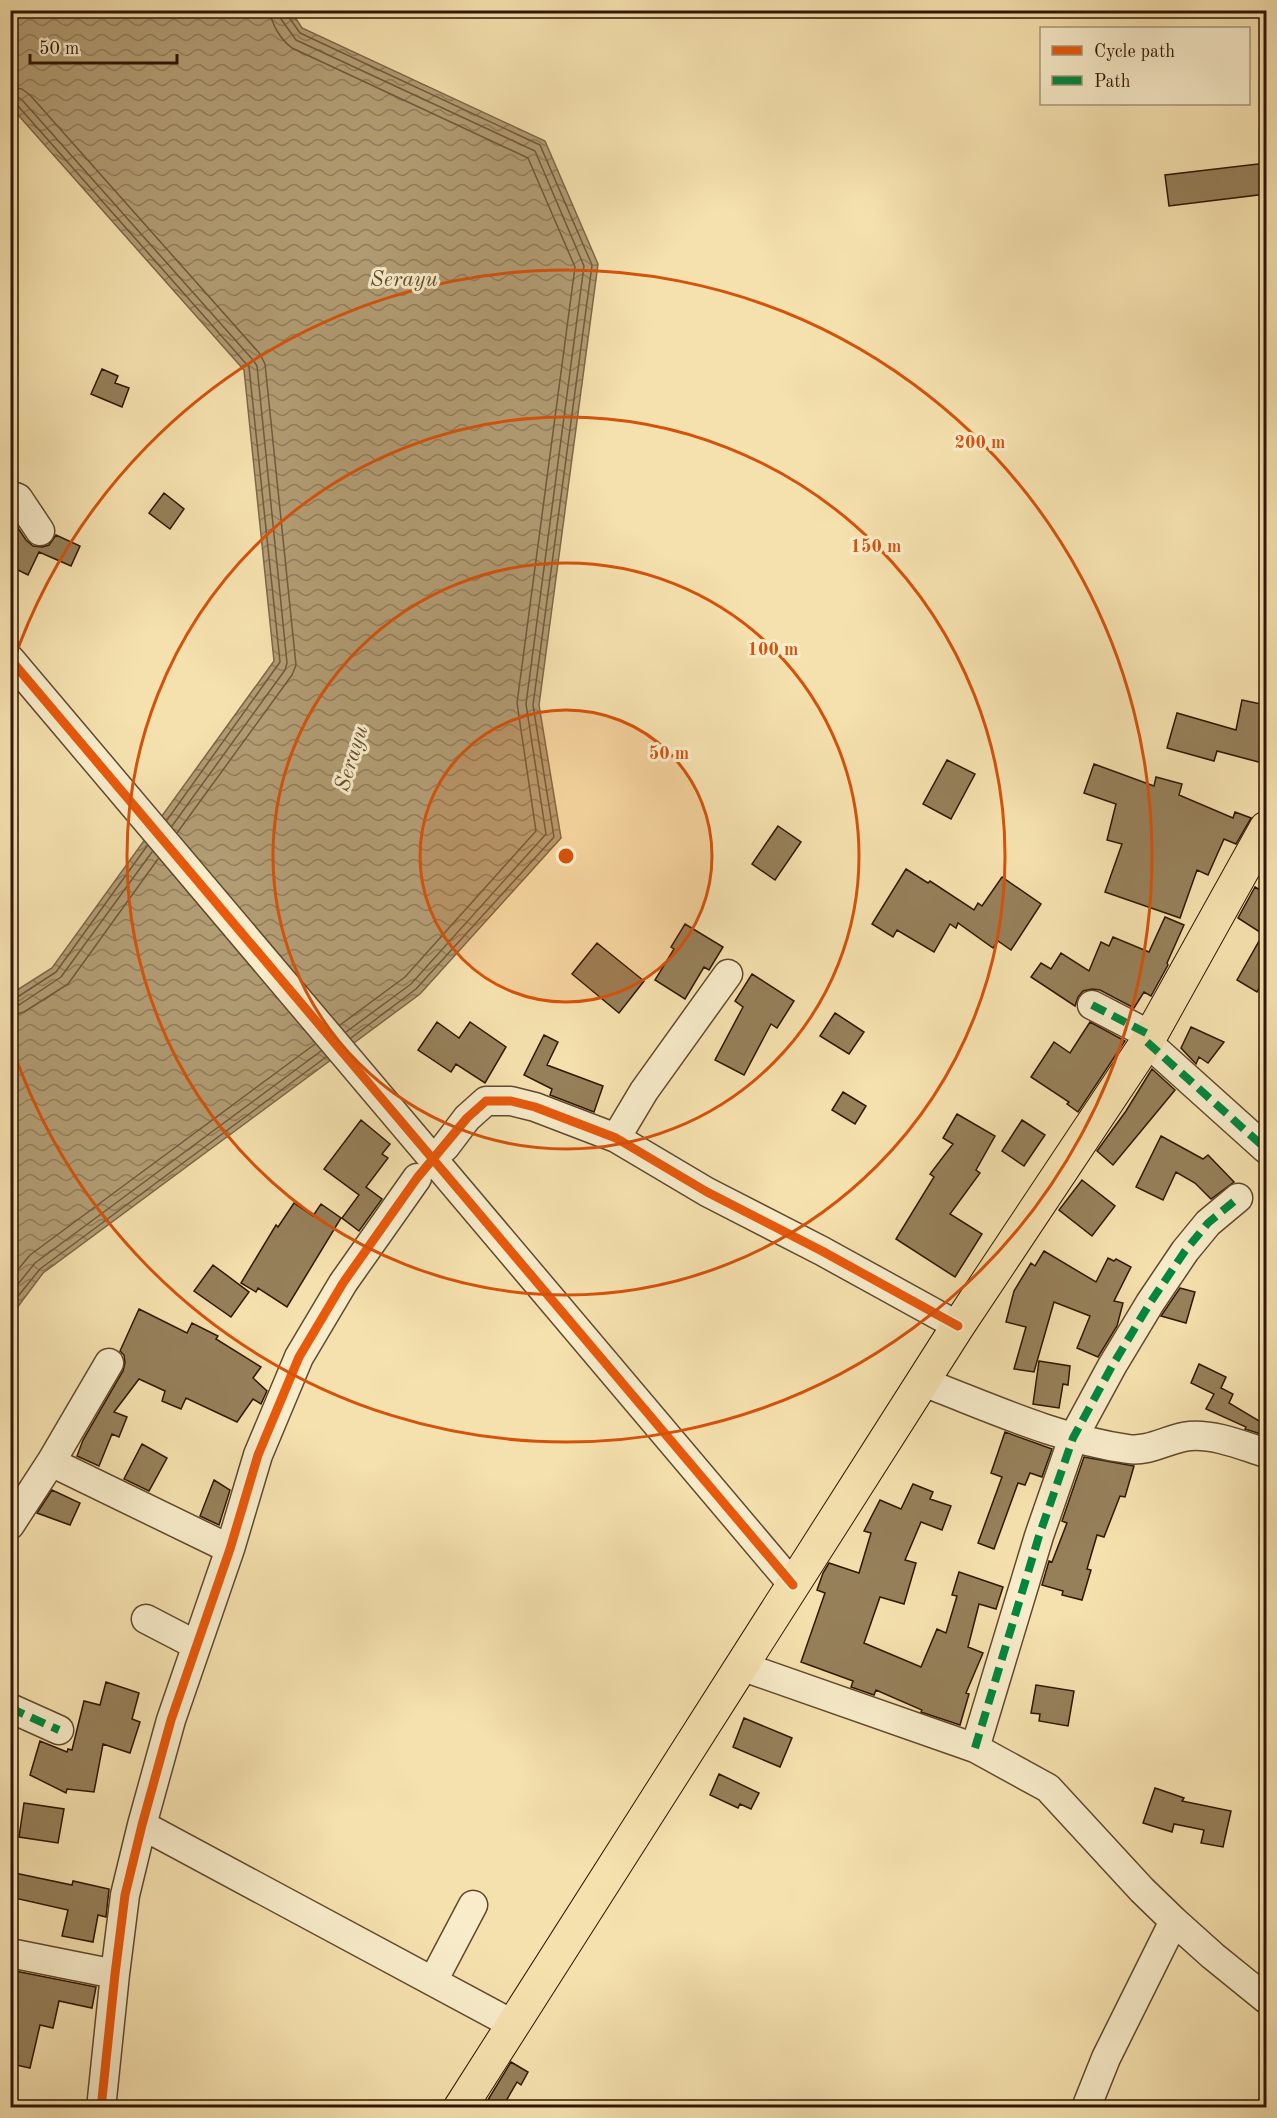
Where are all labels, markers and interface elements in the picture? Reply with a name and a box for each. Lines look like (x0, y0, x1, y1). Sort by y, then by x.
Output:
scale bar (30, 27, 177, 65)
legend (1040, 27, 1250, 105)
text: 50 m (39, 40, 79, 58)
text: Cycle path (1094, 43, 1175, 61)
text: Path (1094, 73, 1131, 91)
water label: Serayu (370, 269, 438, 291)
text: 200 m (955, 434, 1005, 452)
text: 150 m (851, 538, 901, 556)
text: 100 m (748, 641, 798, 659)
water label: Serayu (331, 723, 372, 794)
text: 50 m (649, 745, 689, 763)
centre of rings (556, 846, 576, 866)

